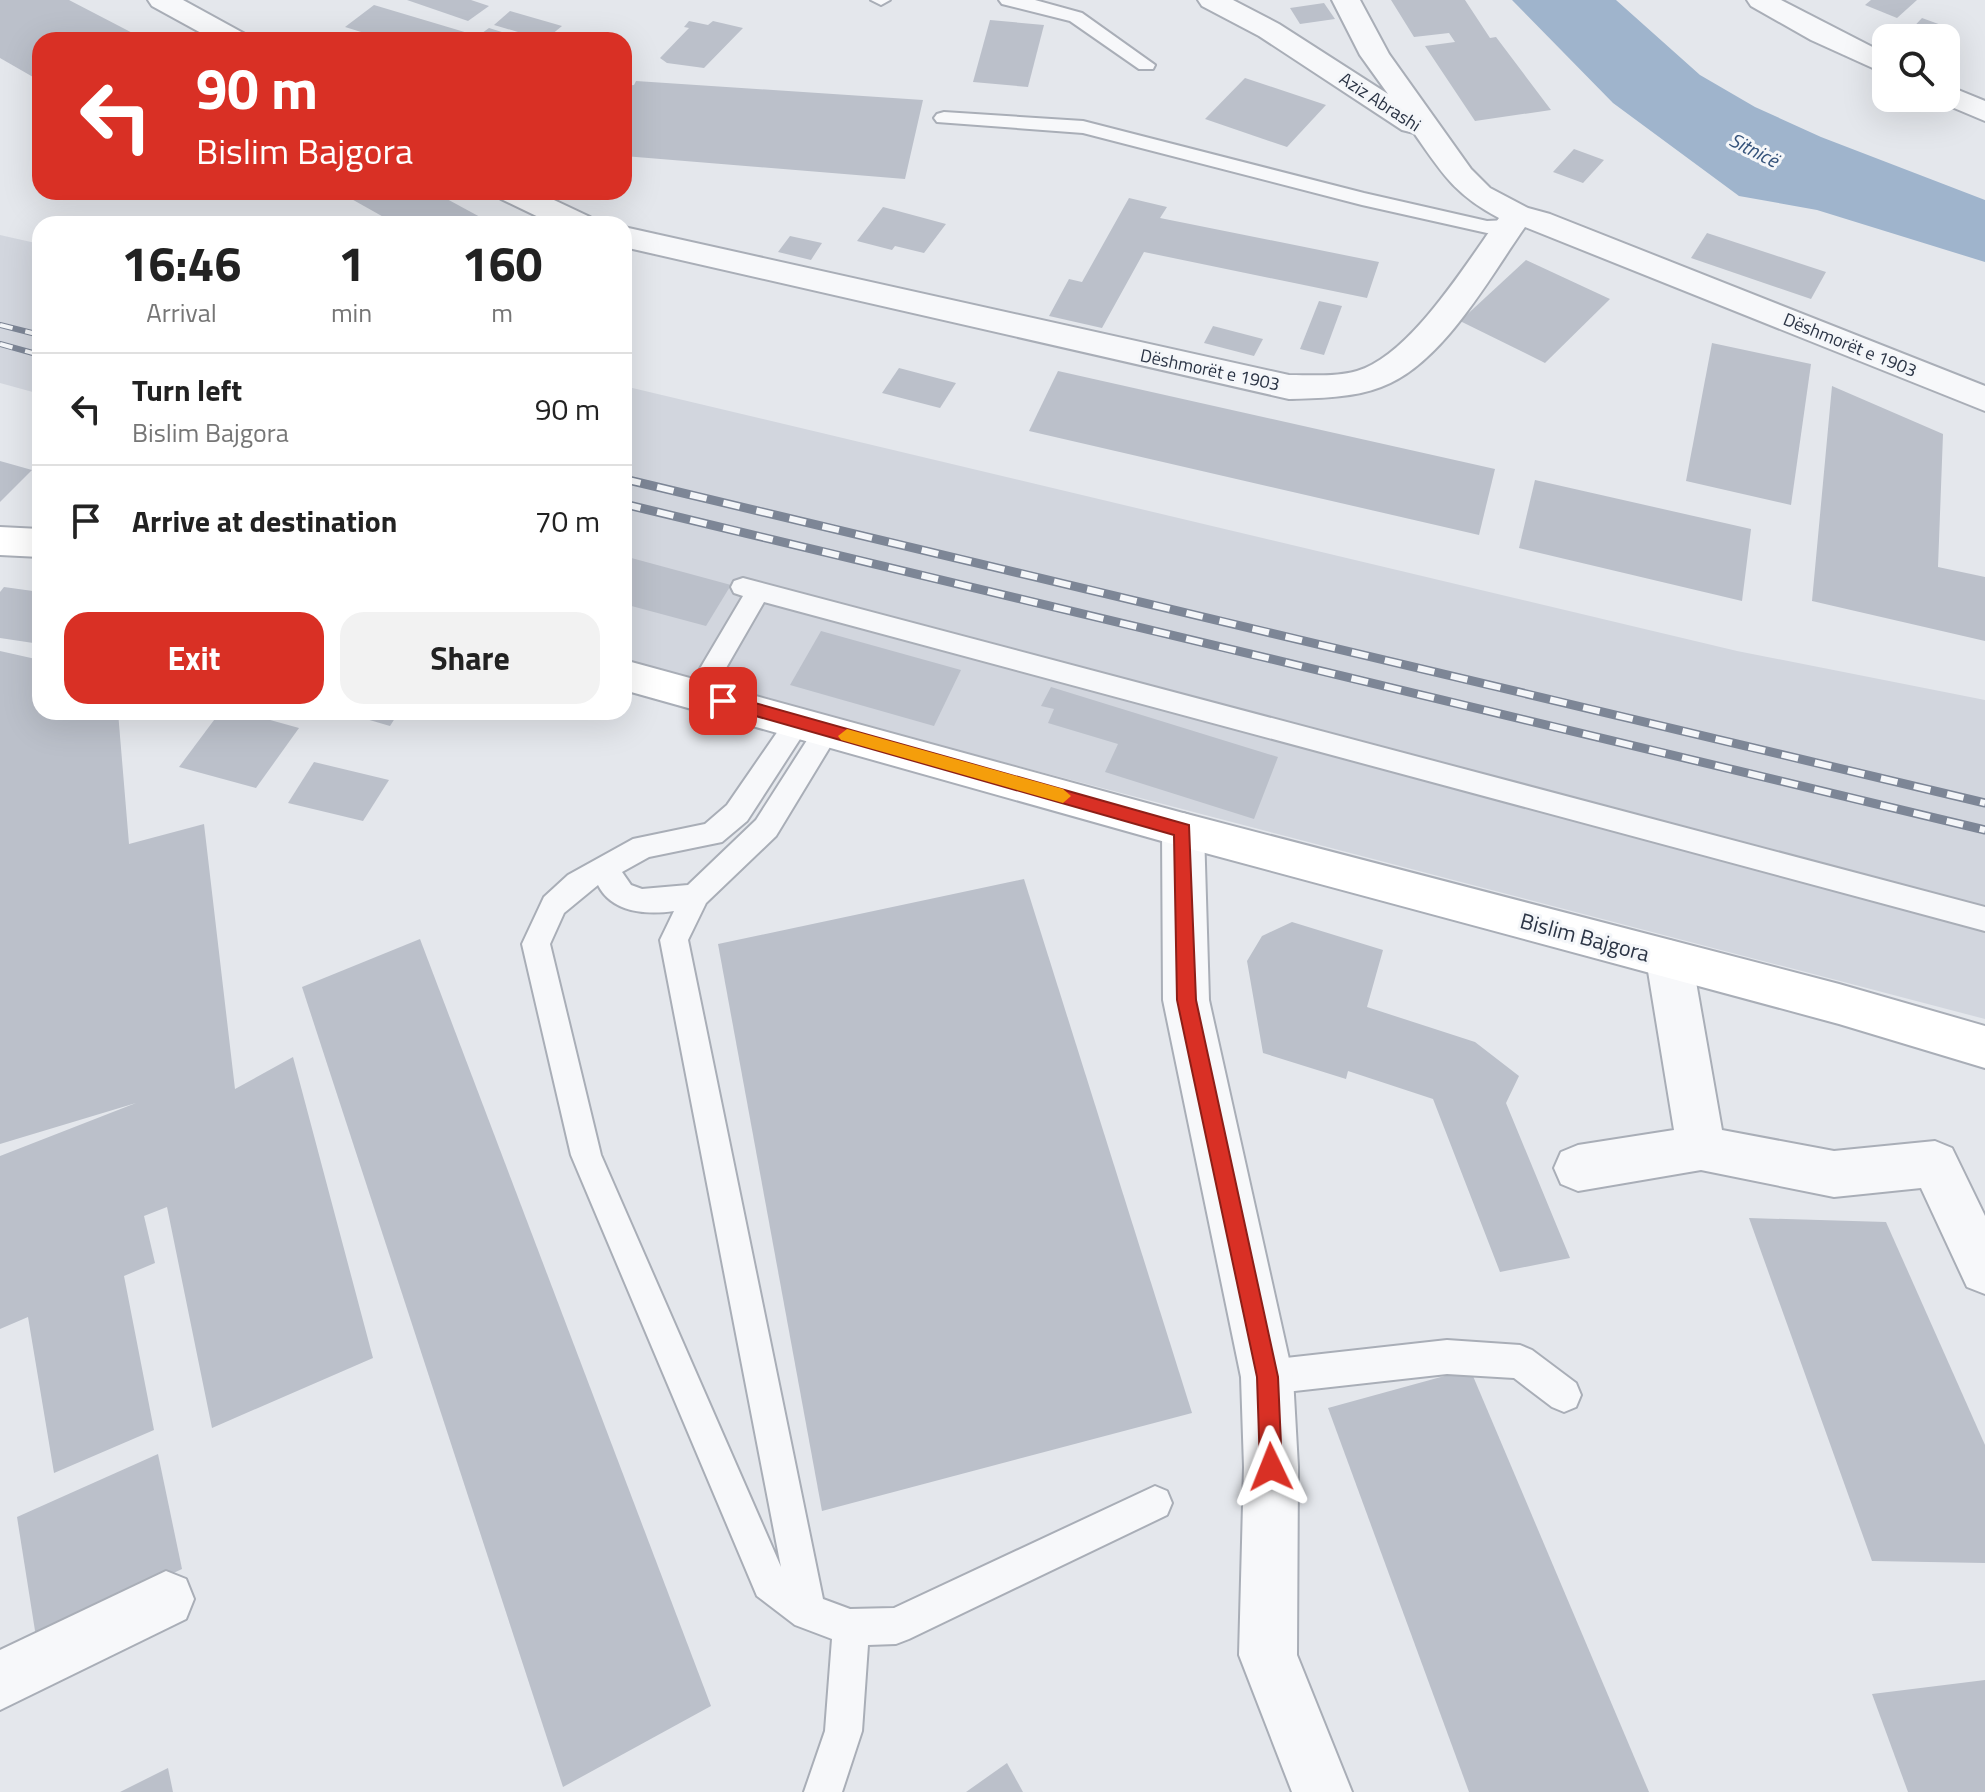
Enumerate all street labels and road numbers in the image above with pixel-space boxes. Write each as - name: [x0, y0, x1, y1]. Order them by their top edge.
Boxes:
- street label: Aziz Abrashi: [1334, 65, 1426, 138]
- street label: Dëshmorët e 1903: [1779, 305, 1921, 384]
- street label: Dëshmorët e 1903: [1138, 342, 1282, 397]
- street label: Bislim Bajgora: [1517, 903, 1653, 971]

